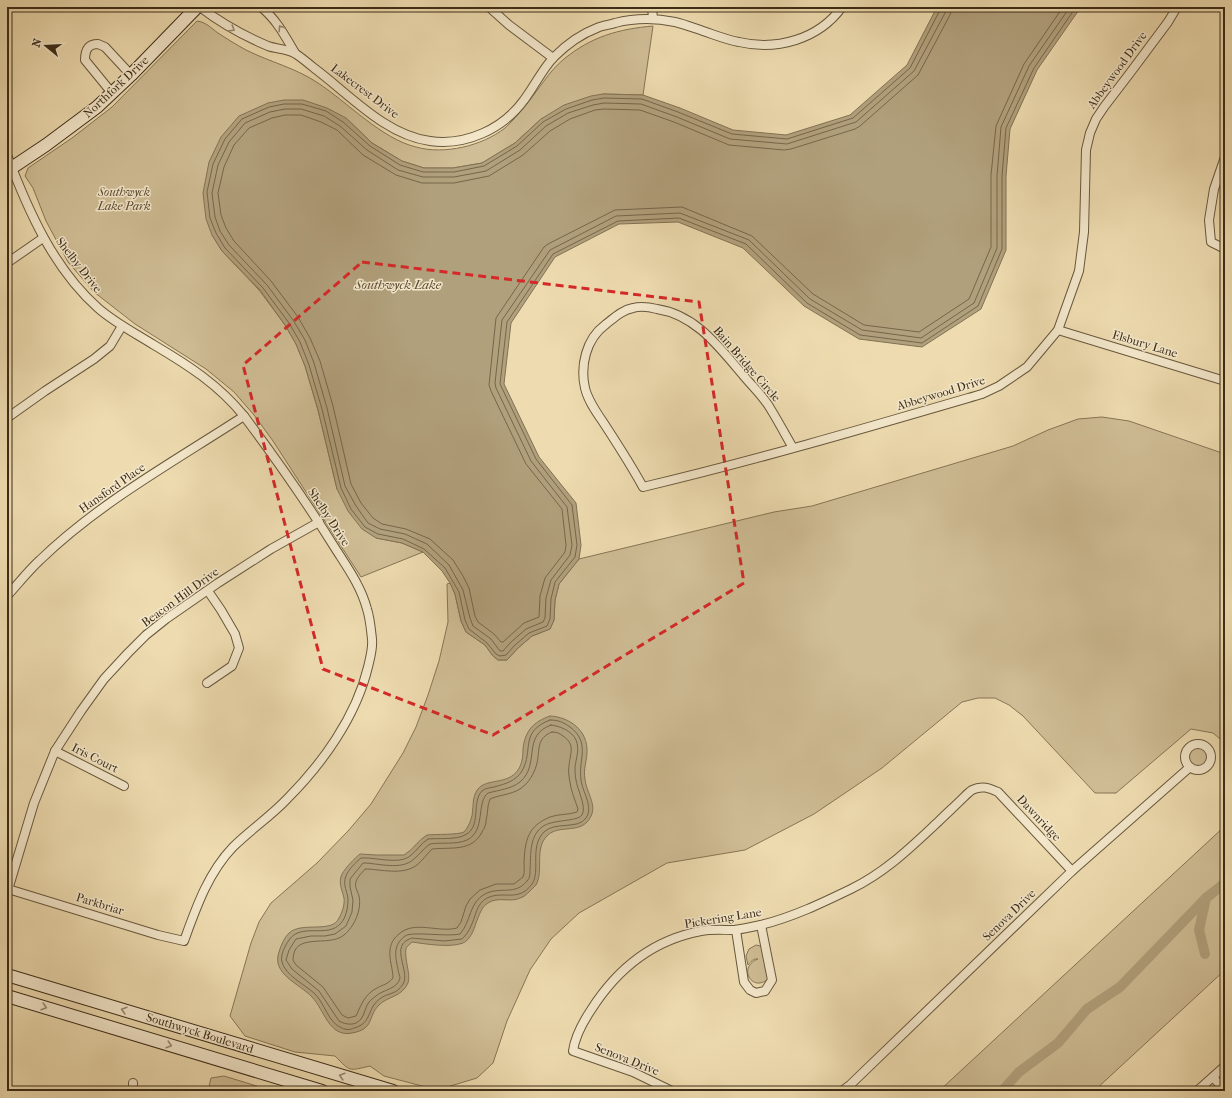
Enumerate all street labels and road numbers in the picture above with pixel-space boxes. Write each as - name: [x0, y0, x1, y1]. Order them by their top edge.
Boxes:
- street label: Abbeywood Drive: [1084, 29, 1150, 112]
- street label: Northfork Drive: [81, 53, 151, 121]
- street label: Lakecrest Drive: [328, 61, 402, 121]
- street label: Shelby Drive: [53, 235, 105, 295]
- street label: Bain Bridge Circle: [710, 323, 784, 405]
- street label: Elsbury Lane: [1111, 327, 1180, 361]
- street label: Abbeywood Drive: [894, 373, 987, 413]
- street label: Hansford Place: [76, 460, 148, 516]
- street label: Shelby Drive: [305, 485, 353, 549]
- street label: Beacon Hill Drive: [139, 564, 221, 630]
- street label: Iris Court: [69, 740, 121, 776]
- street label: Dawnridge: [1014, 792, 1064, 844]
- street label: Senova Drive: [980, 886, 1038, 944]
- street label: Parkbriar: [74, 890, 126, 918]
- street label: Pickering Lane: [683, 905, 763, 931]
- street label: Southwyck Boulevard: [145, 1010, 256, 1056]
- street label: Senova Drive: [593, 1040, 661, 1078]

